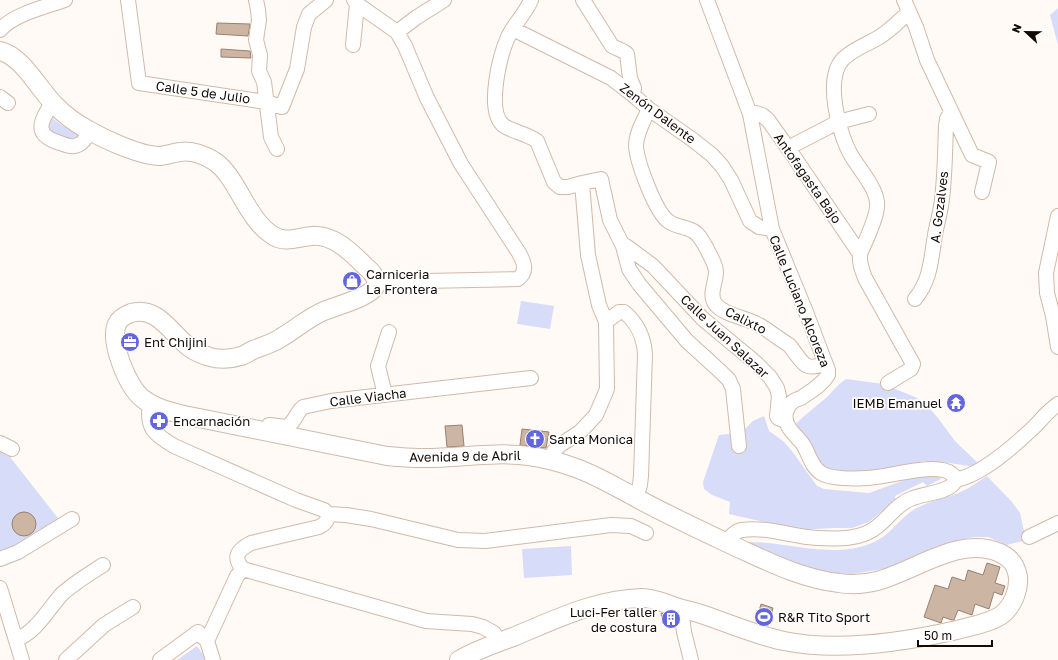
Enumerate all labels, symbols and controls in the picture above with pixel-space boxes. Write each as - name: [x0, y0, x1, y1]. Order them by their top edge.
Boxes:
- north arrow: [1006, 12, 1046, 52]
- text: N: [1009, 22, 1024, 34]
- street label: Calle 5 de Julio: [155, 77, 251, 107]
- street label: Zenón Dalente: [617, 79, 699, 147]
- street label: Antofagasta Bajo: [771, 130, 845, 226]
- street label: A. Gozalves: [927, 170, 951, 244]
- street label: Calle Luciano Alcoreza: [766, 233, 834, 369]
- place label: Carniceria La Frontera: [366, 266, 438, 297]
- shop icon: Carniceria La Frontera: [341, 270, 363, 292]
- street label: Calle Juan Salazar: [677, 291, 773, 381]
- street label: Calixto: [723, 303, 770, 337]
- office icon: Ent Chijini: [119, 331, 141, 353]
- place label: Ent Chijini: [144, 334, 207, 350]
- street label: Calle Viacha: [329, 384, 407, 410]
- temple icon: IEMB Emanuel: [945, 392, 967, 414]
- place label: IEMB Emanuel: [853, 395, 942, 411]
- pharmacy icon: Encarnación: [148, 410, 170, 432]
- place label: Encarnación: [173, 413, 250, 429]
- church icon: Santa Monica: [524, 428, 546, 450]
- place label: Santa Monica: [549, 431, 633, 447]
- street label: Avenida 9 de Abril: [409, 447, 521, 465]
- place label: Luci-Fer taller de costura: [570, 604, 657, 635]
- sports icon: R&R Tito Sport: [753, 606, 775, 628]
- building icon: Luci-Fer taller de costura: [660, 608, 682, 630]
- place label: R&R Tito Sport: [778, 609, 870, 625]
- scale bar: [918, 622, 992, 648]
- text: 50 m: [924, 628, 952, 643]

